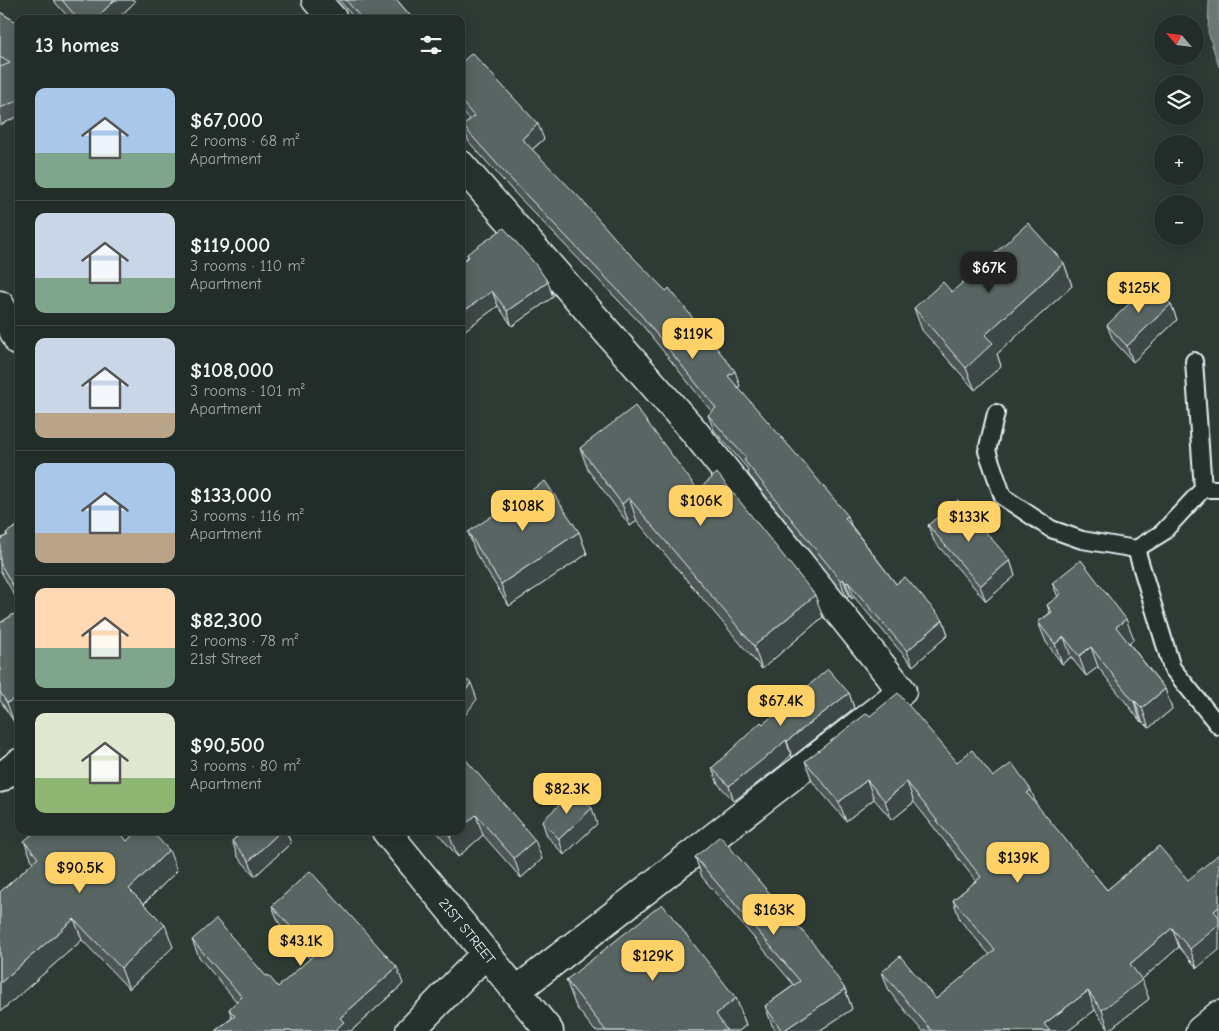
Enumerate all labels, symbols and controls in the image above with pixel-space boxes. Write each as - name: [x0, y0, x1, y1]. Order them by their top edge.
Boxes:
- north arrow: [1154, 15, 1204, 65]
- map controls: [1154, 15, 1204, 245]
- icon: filters: [417, 31, 445, 59]
- text: 13 homes: [35, 33, 119, 57]
- button: layers: [1154, 75, 1204, 125]
- icon: home: [75, 108, 135, 168]
- text: $67,000: [190, 108, 263, 132]
- text: 2 rooms · 68 m²: [190, 132, 300, 150]
- button: +: [1154, 135, 1204, 185]
- text: Apartment: [190, 150, 262, 168]
- button: −: [1154, 195, 1204, 245]
- icon: home: [75, 233, 135, 293]
- text: $119,000: [190, 233, 270, 257]
- pin: $67K: [959, 252, 1019, 294]
- text: 3 rooms · 110 m²: [190, 257, 305, 275]
- text: $67K: [972, 259, 1006, 277]
- pin: $125K: [1104, 272, 1174, 314]
- text: Apartment: [190, 275, 262, 293]
- text: $125K: [1118, 279, 1160, 297]
- pin: $119K: [658, 318, 728, 360]
- text: $119K: [673, 325, 713, 343]
- icon: home: [75, 358, 135, 418]
- text: $108,000: [190, 358, 274, 382]
- text: 3 rooms · 101 m²: [190, 382, 305, 400]
- text: Apartment: [190, 400, 262, 418]
- icon: home: [75, 483, 135, 543]
- text: $133,000: [190, 483, 272, 507]
- pin: $106K: [666, 484, 736, 527]
- pin: $108K: [488, 490, 558, 532]
- text: $106K: [680, 492, 722, 510]
- text: $108K: [502, 497, 544, 515]
- pin: $133K: [934, 500, 1004, 543]
- text: 3 rooms · 116 m²: [190, 507, 304, 525]
- text: $133K: [949, 508, 989, 526]
- text: Apartment: [190, 525, 262, 543]
- icon: home: [75, 608, 135, 668]
- text: $82,300: [190, 608, 262, 632]
- text: 2 rooms · 78 m²: [190, 632, 298, 650]
- text: 21st Street: [190, 650, 261, 668]
- pin: $67.4K: [740, 684, 822, 727]
- text: $67.4K: [759, 692, 803, 710]
- icon: home: [75, 733, 135, 793]
- text: $90,500: [190, 733, 265, 757]
- text: 3 rooms · 80 m²: [190, 757, 300, 775]
- pin: $82.3K: [526, 772, 608, 815]
- text: Apartment: [190, 775, 262, 793]
- text: $82.3K: [544, 780, 590, 798]
- pin: $139K: [983, 842, 1053, 884]
- text: $139K: [997, 849, 1039, 867]
- pin: $90.5K: [39, 852, 121, 894]
- text: $90.5K: [56, 859, 104, 877]
- pin: $163K: [739, 894, 809, 936]
- street label: 21ST STREET: [435, 895, 499, 968]
- text: $163K: [753, 901, 795, 919]
- pin: $43.1K: [260, 924, 342, 967]
- text: $43.1K: [279, 932, 323, 950]
- pin: $129K: [618, 940, 688, 982]
- text: $129K: [632, 947, 674, 965]

